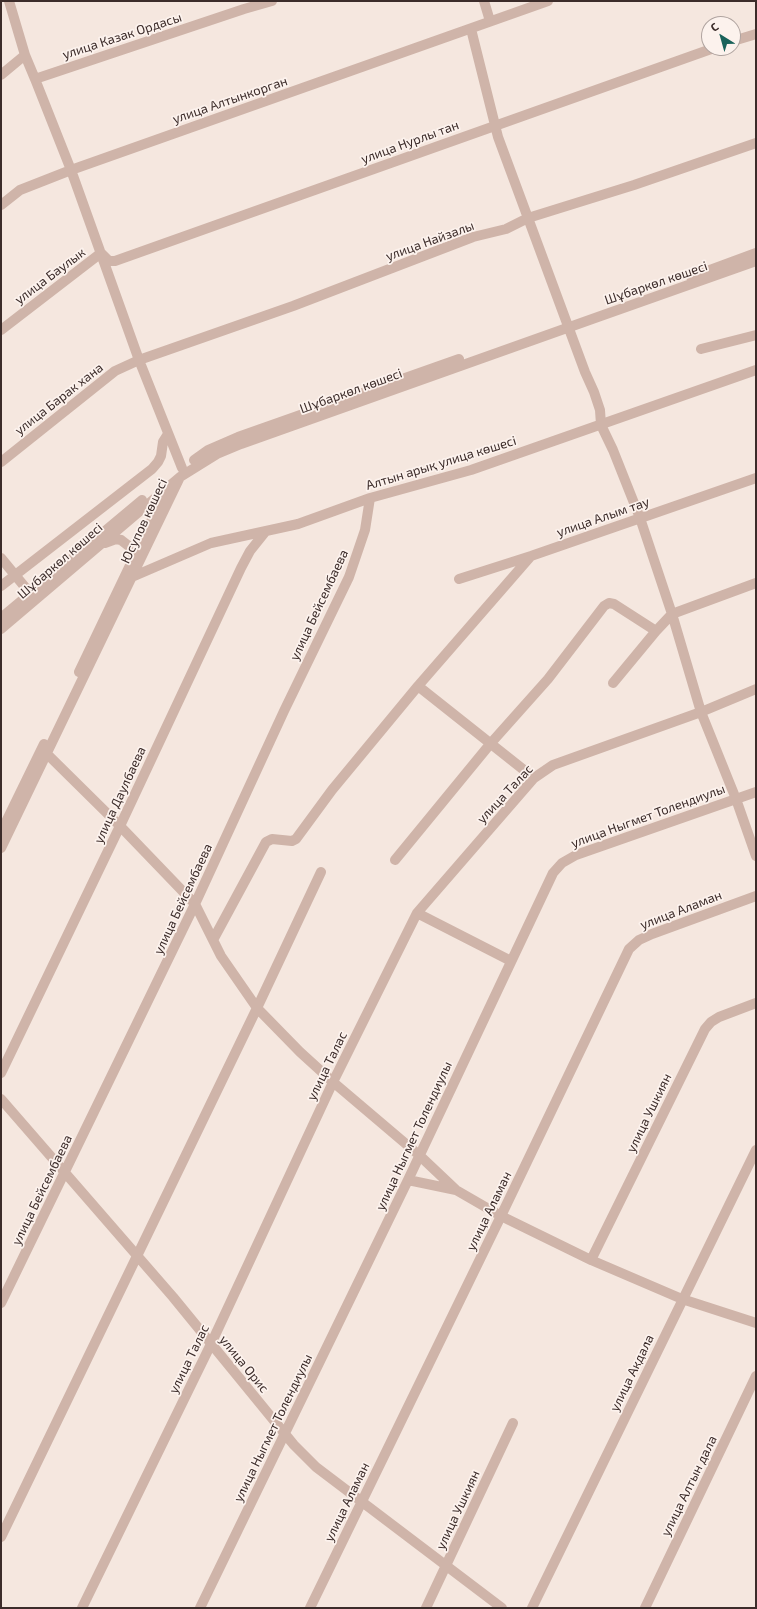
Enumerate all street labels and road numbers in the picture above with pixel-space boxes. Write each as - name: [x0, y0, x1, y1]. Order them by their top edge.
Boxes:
- street label: улица Казак Ордасы: [60, 9, 184, 63]
- street label: улица Алтынкорган: [170, 73, 290, 127]
- street label: улица Нурлы тан: [359, 117, 461, 167]
- street label: улица Найзалы: [384, 218, 476, 264]
- street label: улица Баулык: [12, 244, 88, 308]
- street label: Шұбаркөл көшесі: [603, 258, 709, 308]
- street label: улица Барак хана: [12, 360, 106, 438]
- street label: Шұбаркөл көшесі: [298, 365, 404, 417]
- street label: Алтын арық улица көшесі: [364, 433, 518, 493]
- street label: Юсупов көшесі: [118, 476, 170, 566]
- street label: улица Алым тау: [555, 494, 651, 540]
- street label: Шұбаркөл көшесі: [14, 520, 106, 602]
- street label: улица Бейсембаева: [286, 547, 352, 663]
- street label: улица Даулбаева: [91, 744, 149, 846]
- street label: улица Талас: [474, 761, 536, 827]
- street label: улица Ныгмет Толендиулы: [569, 781, 727, 851]
- street label: улица Бейсембаева: [150, 841, 216, 957]
- street label: улица Аламан: [638, 887, 724, 933]
- street label: улица Талас: [304, 1029, 350, 1103]
- street label: улица Ныгмет Толендиулы: [373, 1059, 455, 1213]
- street label: улица Ушкиян: [623, 1071, 675, 1155]
- street label: улица Бейсембаева: [9, 1132, 75, 1248]
- street label: улица Аламан: [463, 1169, 515, 1253]
- street label: улица Талас: [166, 1322, 212, 1396]
- street label: улица Орис: [216, 1332, 272, 1396]
- street label: улица Акдала: [607, 1332, 657, 1414]
- street label: улица Ныгмет Толендиулы: [230, 1351, 316, 1505]
- street label: улица Алтын дала: [658, 1433, 720, 1539]
- street label: улица Аламан: [321, 1460, 373, 1544]
- street label: улица Ушкиян: [433, 1468, 483, 1552]

